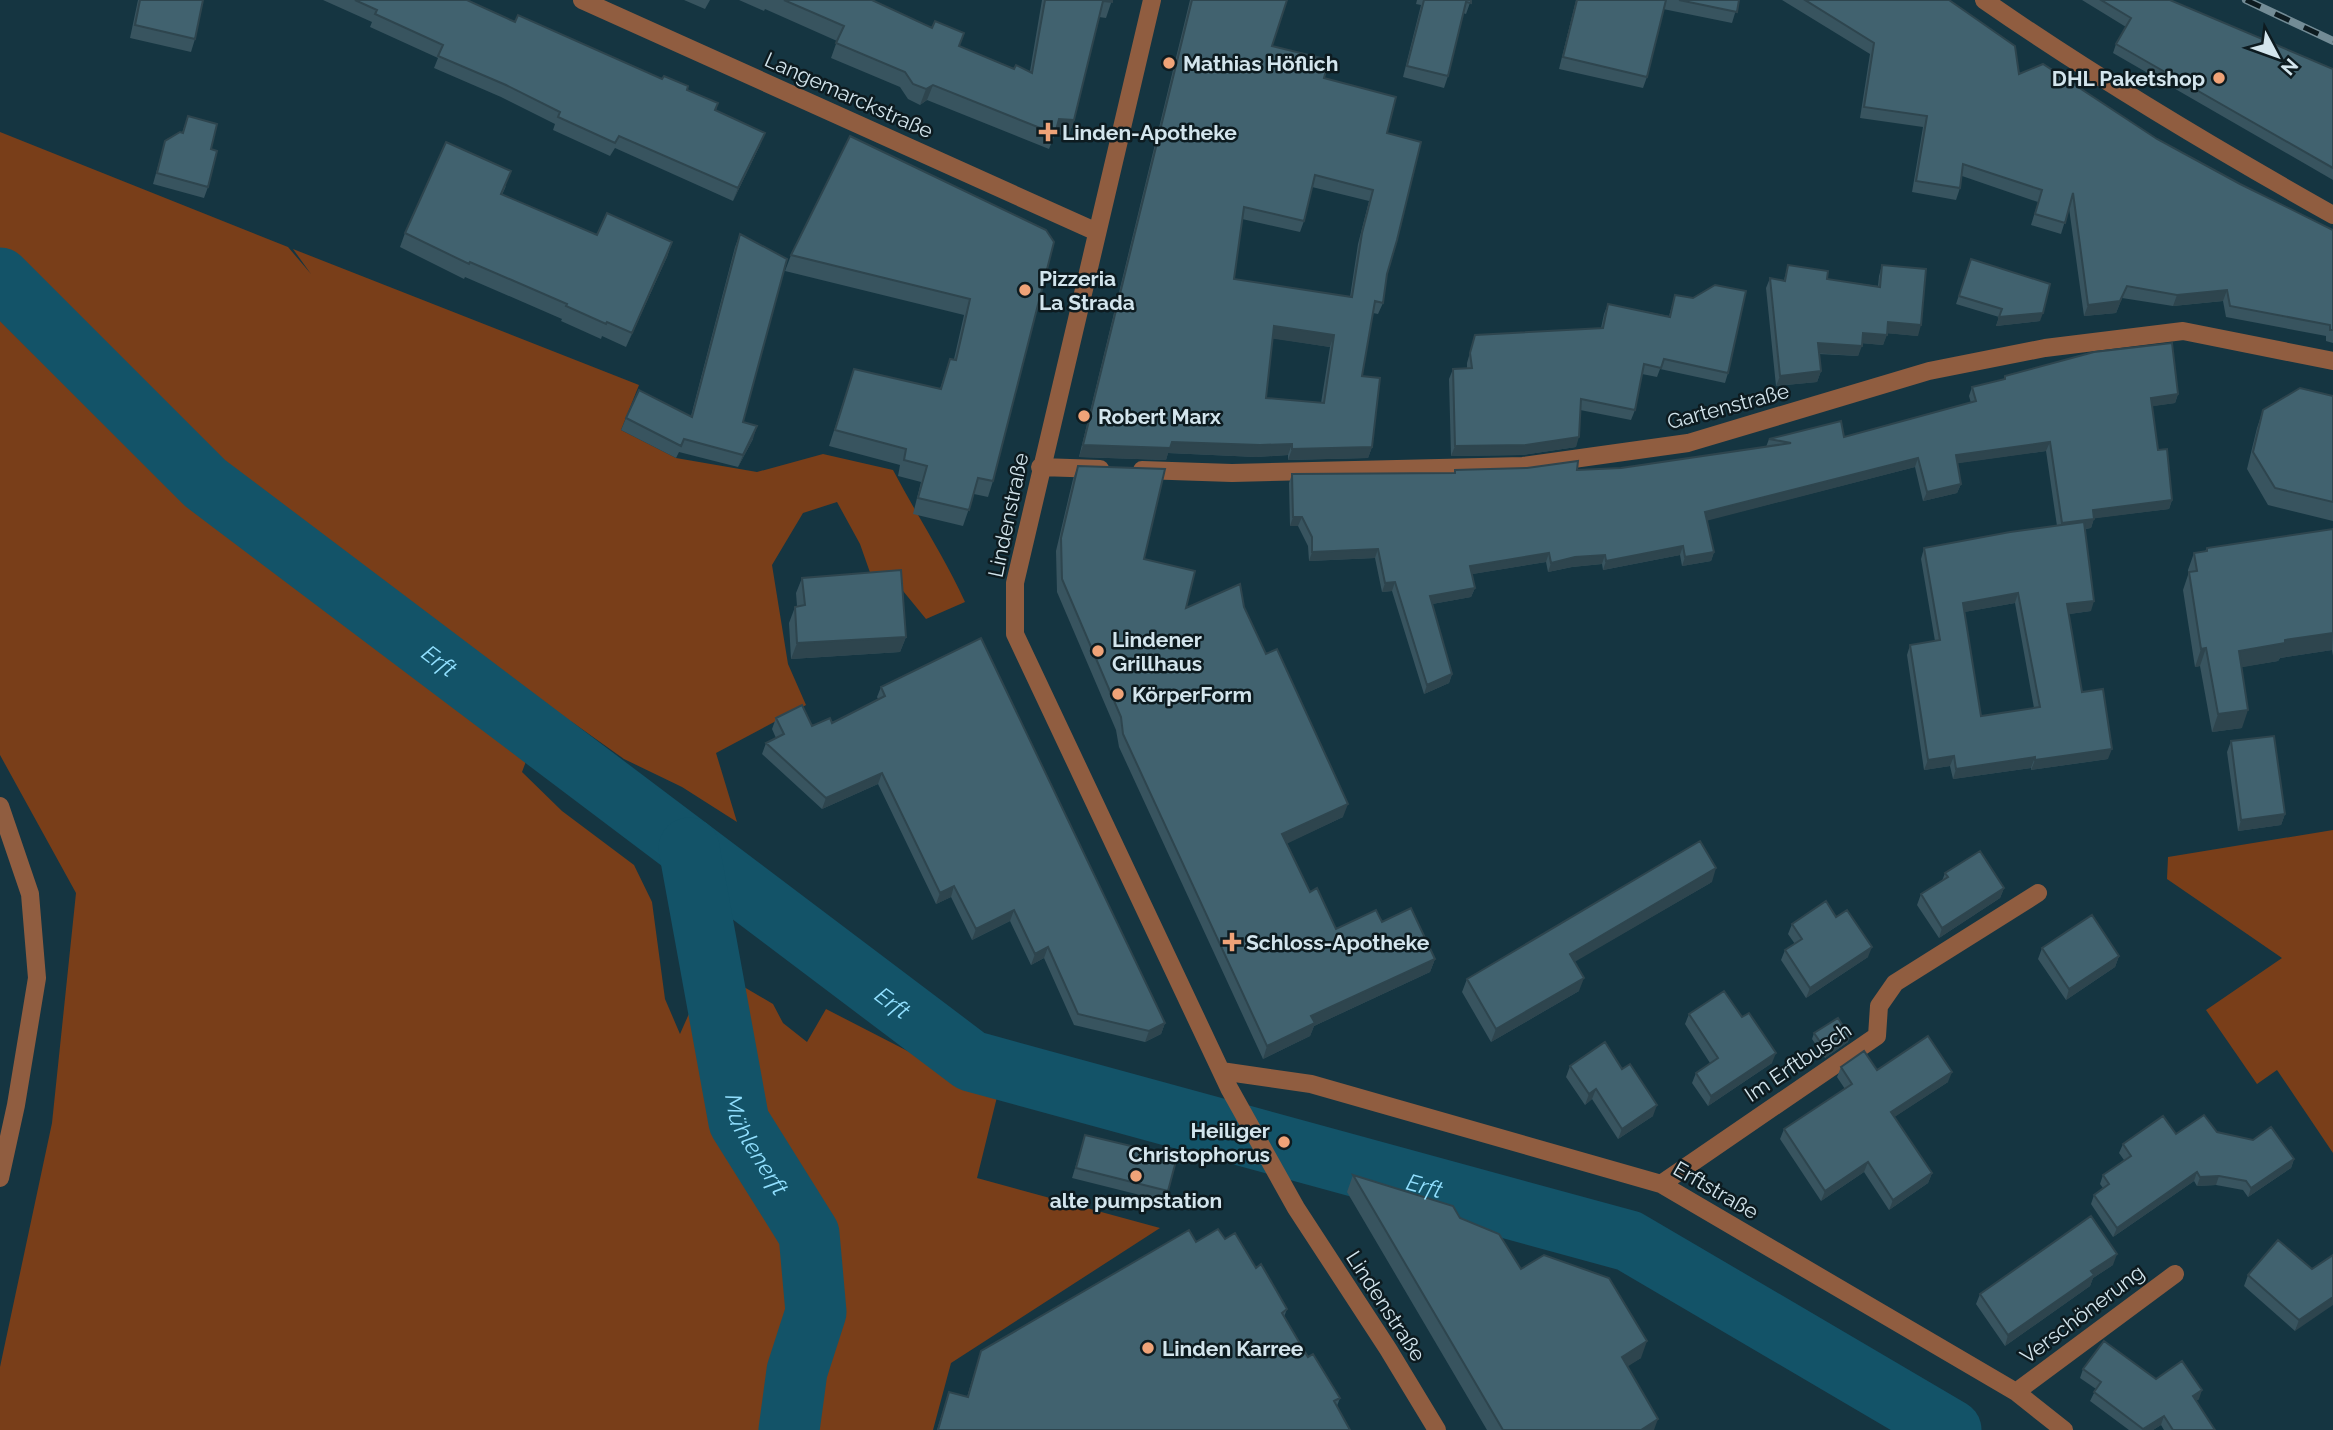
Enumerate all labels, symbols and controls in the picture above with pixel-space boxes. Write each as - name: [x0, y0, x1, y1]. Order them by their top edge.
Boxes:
- north arrow: [2242, 21, 2312, 91]
- street label: Langemarckstraße: [761, 47, 937, 143]
- place label: Mathias Höflich: [1183, 51, 1338, 76]
- text: N: [2277, 54, 2303, 80]
- marker: Mathias Höflich: [1161, 55, 1177, 71]
- place label: DHL Paketshop: [2052, 66, 2205, 91]
- marker: DHL Paketshop: [2211, 70, 2227, 86]
- place label: Linden-Apotheke: [1062, 120, 1237, 145]
- marker: Linden-Apotheke: [1040, 124, 1056, 140]
- place label: Pizzeria La Strada: [1039, 266, 1135, 315]
- marker: Pizzeria La Strada: [1017, 282, 1033, 298]
- street label: Gartenstraße: [1664, 378, 1792, 434]
- place label: Robert Marx: [1098, 404, 1222, 429]
- marker: Robert Marx: [1076, 408, 1092, 424]
- street label: Lindenstraße: [983, 451, 1033, 579]
- place label: Lindener Grillhaus: [1112, 627, 1202, 676]
- water label: Erft: [417, 639, 463, 682]
- marker: Lindener Grillhaus: [1090, 643, 1106, 659]
- place label: KörperForm: [1132, 682, 1252, 707]
- marker: KörperForm: [1110, 686, 1126, 702]
- place label: Schloss-Apotheke: [1246, 930, 1430, 955]
- marker: Schloss-Apotheke: [1224, 934, 1240, 950]
- water label: Erft: [871, 981, 916, 1024]
- street label: Im Erftbusch: [1740, 1017, 1856, 1107]
- water label: Mühlenerft: [721, 1092, 795, 1200]
- place label: Heiliger Christophorus: [1128, 1118, 1270, 1167]
- marker: Heiliger Christophorus: [1276, 1134, 1292, 1150]
- street label: Erftstraße: [1669, 1156, 1763, 1224]
- water label: Erft: [1404, 1167, 1446, 1203]
- marker: alte pumpstation: [1128, 1168, 1144, 1184]
- place label: alte pumpstation: [1050, 1188, 1222, 1213]
- street label: Lindenstraße: [1341, 1246, 1431, 1366]
- street label: Verschönerung: [2015, 1259, 2149, 1369]
- place label: Linden Karree: [1162, 1336, 1304, 1361]
- marker: Linden Karree: [1140, 1340, 1156, 1356]

